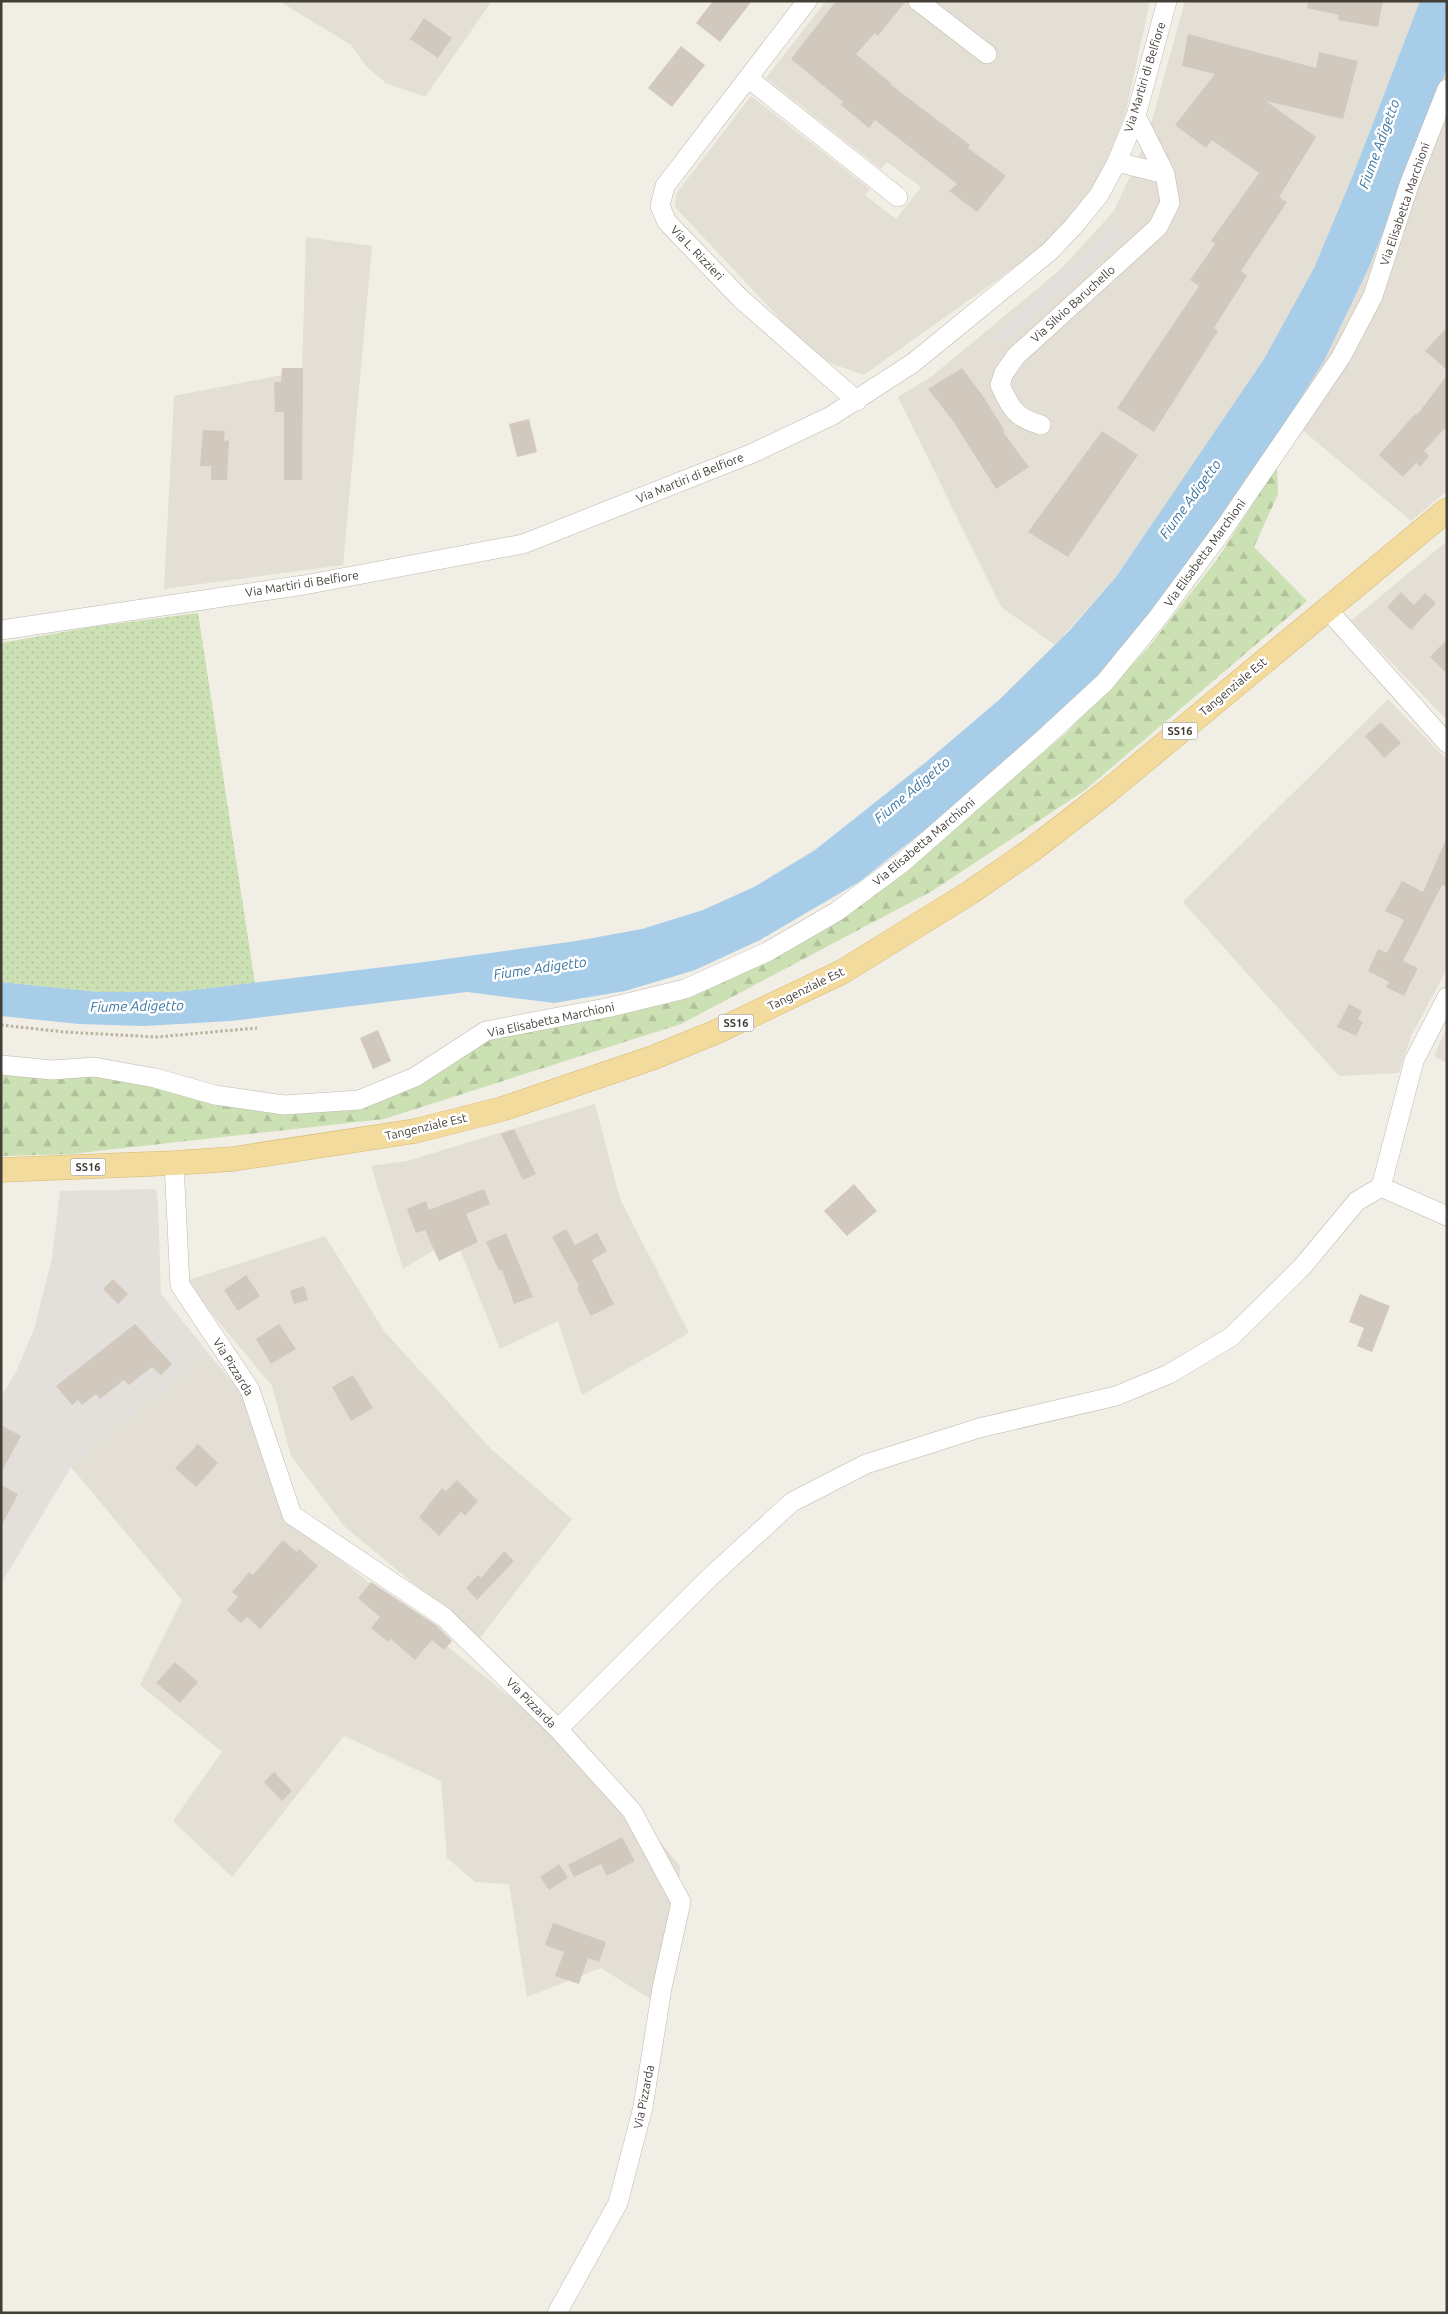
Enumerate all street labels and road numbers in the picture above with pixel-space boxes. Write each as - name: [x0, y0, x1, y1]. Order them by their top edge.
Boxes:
- street label: Via Martiri di Belfiore: [1122, 20, 1167, 134]
- street label: Via Elisabetta Marchioni: [1377, 141, 1432, 267]
- street label: Via L. Rizzieri: [668, 223, 727, 283]
- street label: Via Silvio Baruchello: [1028, 263, 1117, 345]
- street label: Via Martiri di Belfiore: [634, 450, 745, 505]
- street label: Via Elisabetta Marchioni: [1161, 497, 1248, 609]
- street label: Via Martiri di Belfiore: [244, 568, 360, 599]
- street label: Tangenziale Est: [1197, 655, 1269, 718]
- road number: SS16: [1162, 722, 1198, 739]
- street label: Via Elisabetta Marchioni: [870, 795, 977, 888]
- street label: Tangenziale Est: [765, 964, 846, 1013]
- street label: Via Elisabetta Marchioni: [486, 1000, 616, 1039]
- road number: SS16: [718, 1014, 754, 1032]
- street label: Tangenziale Est: [384, 1111, 468, 1142]
- road number: SS16: [70, 1158, 106, 1176]
- street label: Via Pizzarda: [211, 1336, 256, 1398]
- street label: Via Pizzarda: [504, 1675, 559, 1730]
- street label: Via Pizzarda: [631, 2064, 656, 2130]

